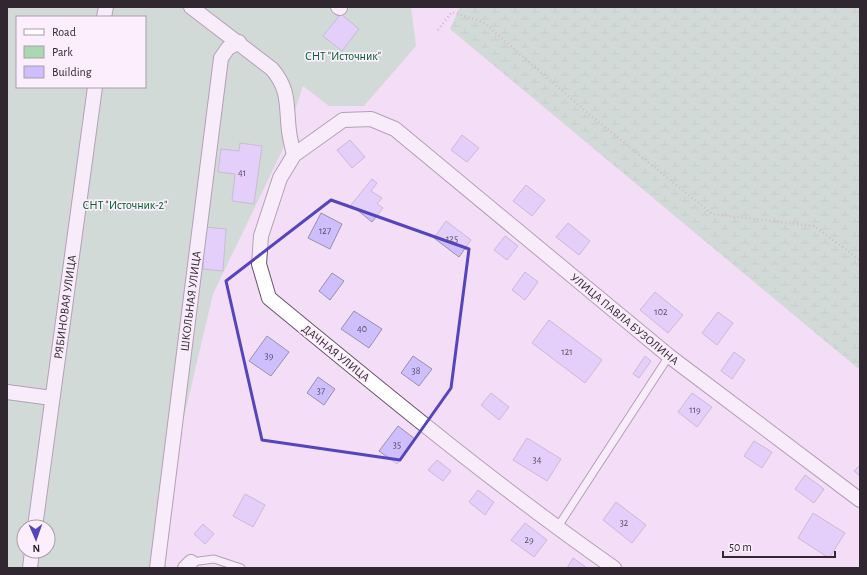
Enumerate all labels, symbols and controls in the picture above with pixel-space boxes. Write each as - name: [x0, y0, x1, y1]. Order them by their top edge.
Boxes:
- legend: [16, 16, 146, 88]
- text: Road: [52, 26, 76, 38]
- text: Park: [52, 46, 73, 58]
- park label: СНТ "Источник": [305, 50, 381, 62]
- text: Building: [52, 66, 92, 78]
- house number: 41: [238, 168, 246, 178]
- park label: СНТ "Источник-2": [83, 199, 167, 211]
- house number: 127: [319, 226, 331, 236]
- house number: 125: [446, 234, 458, 244]
- street label: ШКОЛЬНАЯ УЛИЦА: [178, 250, 203, 352]
- street label: РЯБИНОВАЯ УЛИЦА: [52, 254, 78, 360]
- street label: УЛИЦА ПАВЛА БУЗОЛИНА: [568, 271, 681, 367]
- house number: 102: [654, 307, 668, 317]
- street label: ДАЧНАЯ УЛИЦА: [300, 322, 372, 384]
- house number: 40: [357, 324, 367, 334]
- house number: 121: [561, 347, 573, 357]
- house number: 39: [265, 351, 274, 361]
- house number: 38: [412, 366, 421, 376]
- house number: 37: [317, 386, 325, 396]
- house number: 119: [689, 405, 701, 415]
- house number: 35: [393, 440, 401, 450]
- house number: 34: [533, 455, 542, 465]
- house number: 32: [620, 518, 629, 528]
- north arrow: [16, 519, 56, 559]
- scale bar: [723, 533, 835, 559]
- house number: 29: [524, 535, 534, 545]
- text: 50 m: [729, 541, 752, 553]
- text: N: [32, 543, 40, 554]

